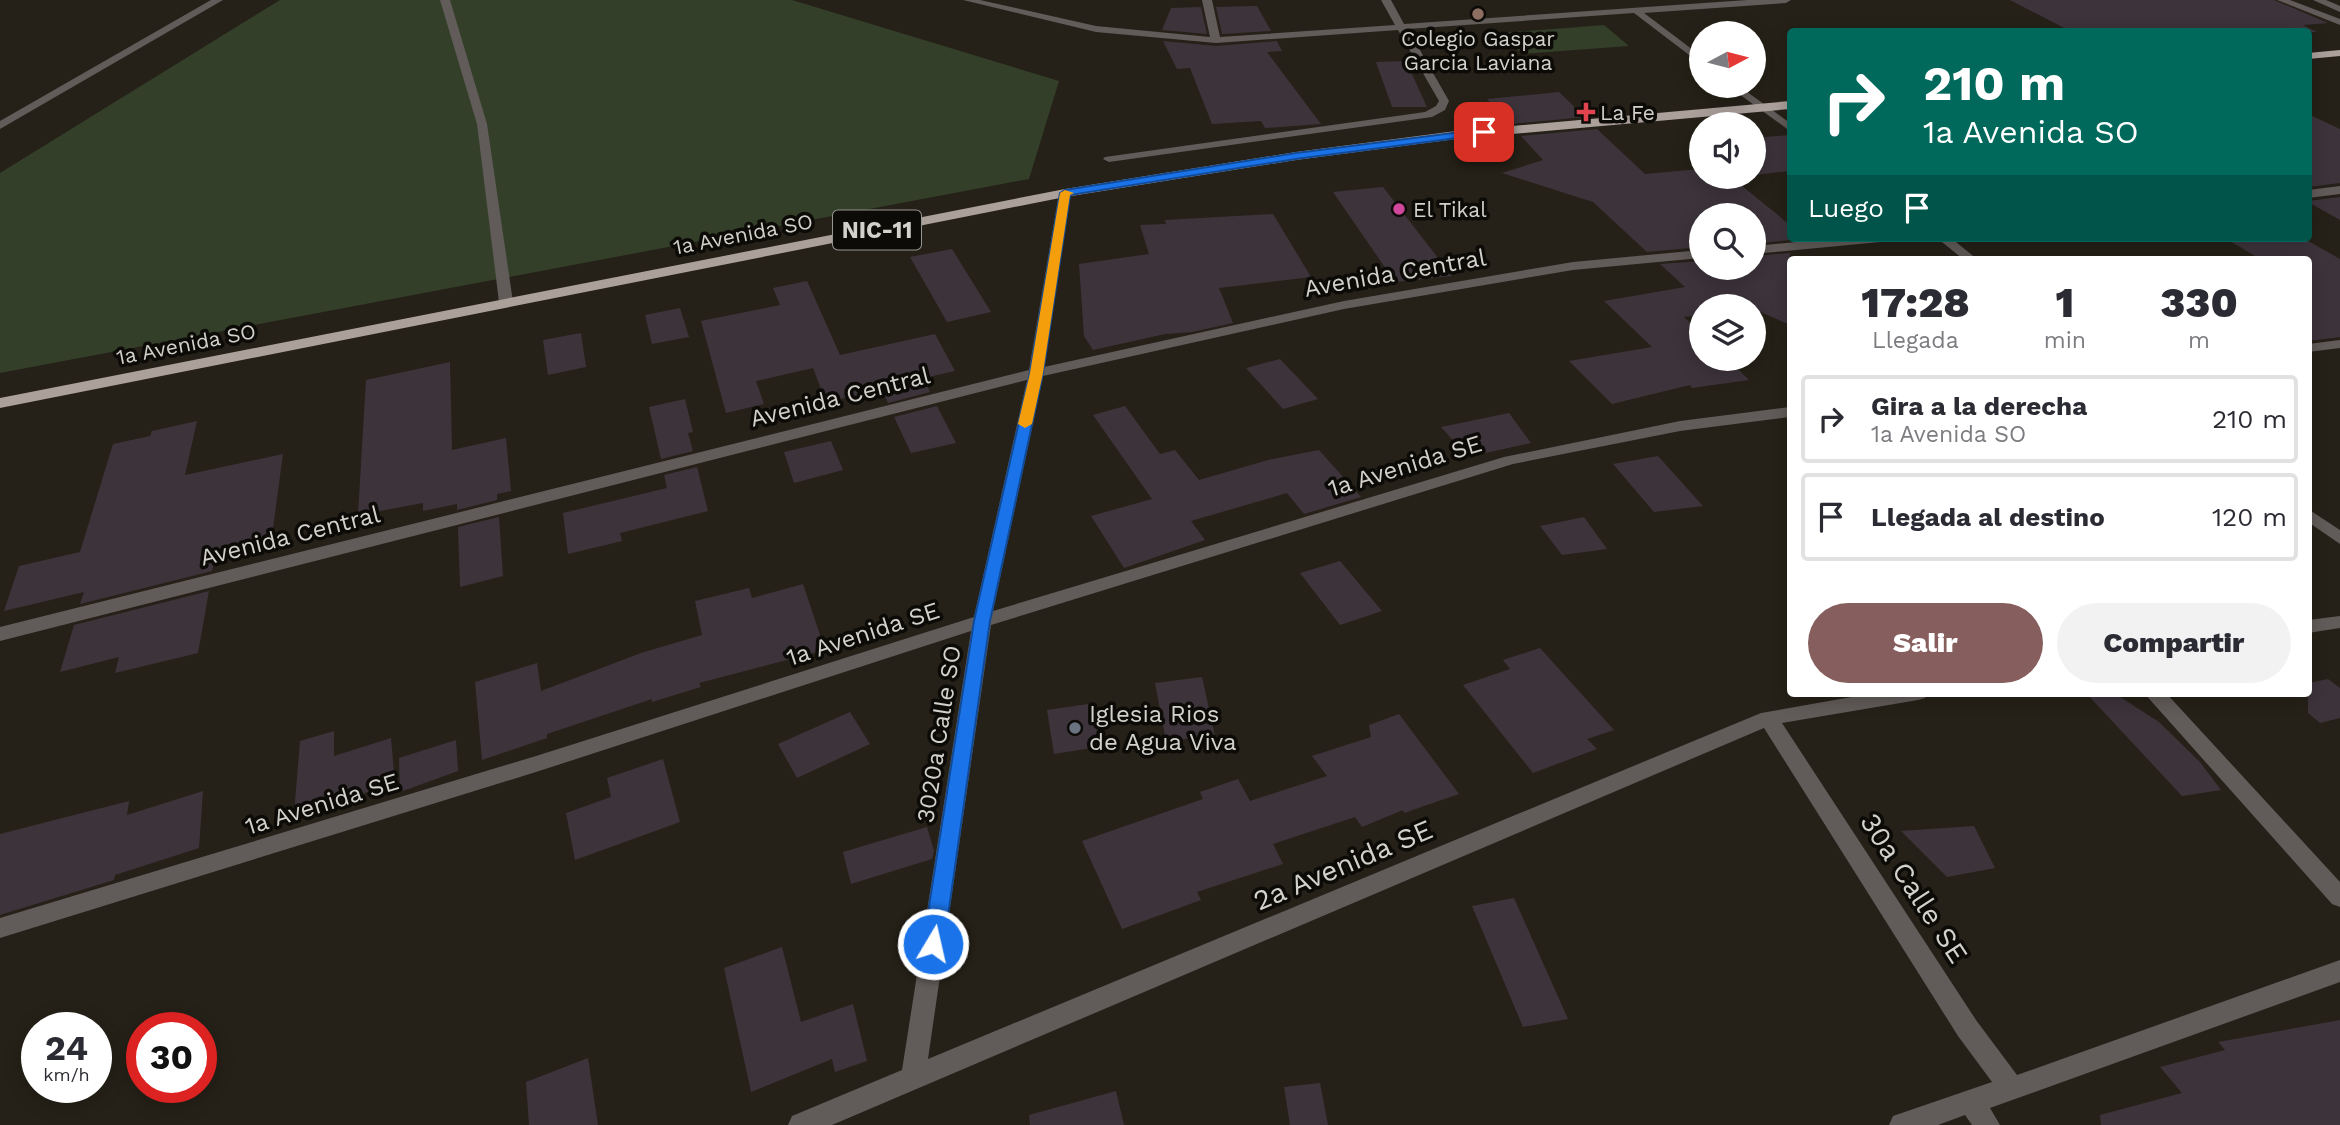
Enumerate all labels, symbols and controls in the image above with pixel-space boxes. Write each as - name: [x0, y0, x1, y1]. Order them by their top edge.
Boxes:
- marker: Colegio Gaspar Garcia Laviana: [1470, 6, 1486, 22]
- north arrow: [1689, 21, 1766, 98]
- map controls: [1689, 21, 1766, 371]
- place label: Colegio Gaspar Garcia Laviana: [1401, 26, 1555, 75]
- text: 210 m: [1923, 54, 2065, 112]
- icon: right: [1808, 56, 1899, 147]
- place label: La Fe: [1600, 100, 1655, 125]
- pin: [1454, 102, 1514, 162]
- marker: La Fe: [1578, 104, 1594, 120]
- button: sound: [1689, 112, 1766, 189]
- icon: arrive: [1465, 113, 1503, 151]
- text: 1a Avenida SO: [1923, 113, 2139, 151]
- icon: arrive: [1898, 189, 1936, 227]
- text: Luego: [1808, 193, 1884, 223]
- place label: El Tikal: [1413, 197, 1487, 222]
- marker: El Tikal: [1391, 201, 1407, 217]
- button: search: [1689, 203, 1766, 280]
- street label: 1a Avenida SO: [671, 208, 815, 260]
- road number: NIC-11: [833, 210, 921, 249]
- street label: Avenida Central: [1302, 243, 1489, 303]
- text: 17:28: [1861, 278, 1970, 327]
- text: 1: [2056, 278, 2074, 327]
- text: 330: [2160, 278, 2238, 327]
- button: layers: [1689, 294, 1766, 371]
- street label: 1a Avenida SO: [114, 318, 258, 370]
- text: Llegada: [1872, 327, 1959, 354]
- text: min: [2044, 327, 2086, 354]
- text: m: [2188, 327, 2210, 354]
- street label: Avenida Central: [747, 361, 933, 433]
- text: Gira a la derecha: [1871, 391, 2087, 421]
- icon: right: [1812, 400, 1850, 438]
- text: 210 m: [2212, 404, 2287, 434]
- text: 1a Avenida SO: [1871, 421, 2026, 448]
- street label: 1a Avenida SE: [1325, 429, 1485, 503]
- icon: arrive: [1812, 498, 1850, 536]
- street label: Avenida Central: [197, 500, 383, 572]
- text: Llegada al destino: [1871, 502, 2105, 532]
- text: 120 m: [2212, 502, 2287, 532]
- street label: 1a Avenida SE: [783, 596, 943, 672]
- button: Salir: [1808, 603, 2043, 683]
- button: Compartir: [2057, 603, 2291, 683]
- street label: 3020a Calle SO: [911, 643, 967, 825]
- place label: Iglesia Rios de Agua Viva: [1089, 700, 1237, 756]
- marker: Iglesia Rios de Agua Viva: [1067, 720, 1083, 736]
- street label: 1a Avenida SE: [242, 767, 402, 841]
- street label: 30a Calle SE: [1853, 807, 1975, 969]
- street label: 2a Avenida SE: [1249, 812, 1437, 918]
- position arrow: [896, 907, 970, 981]
- speed limit sign: 30: [126, 1012, 217, 1103]
- text: 24: [45, 1027, 88, 1069]
- text: km/h: [43, 1064, 90, 1085]

